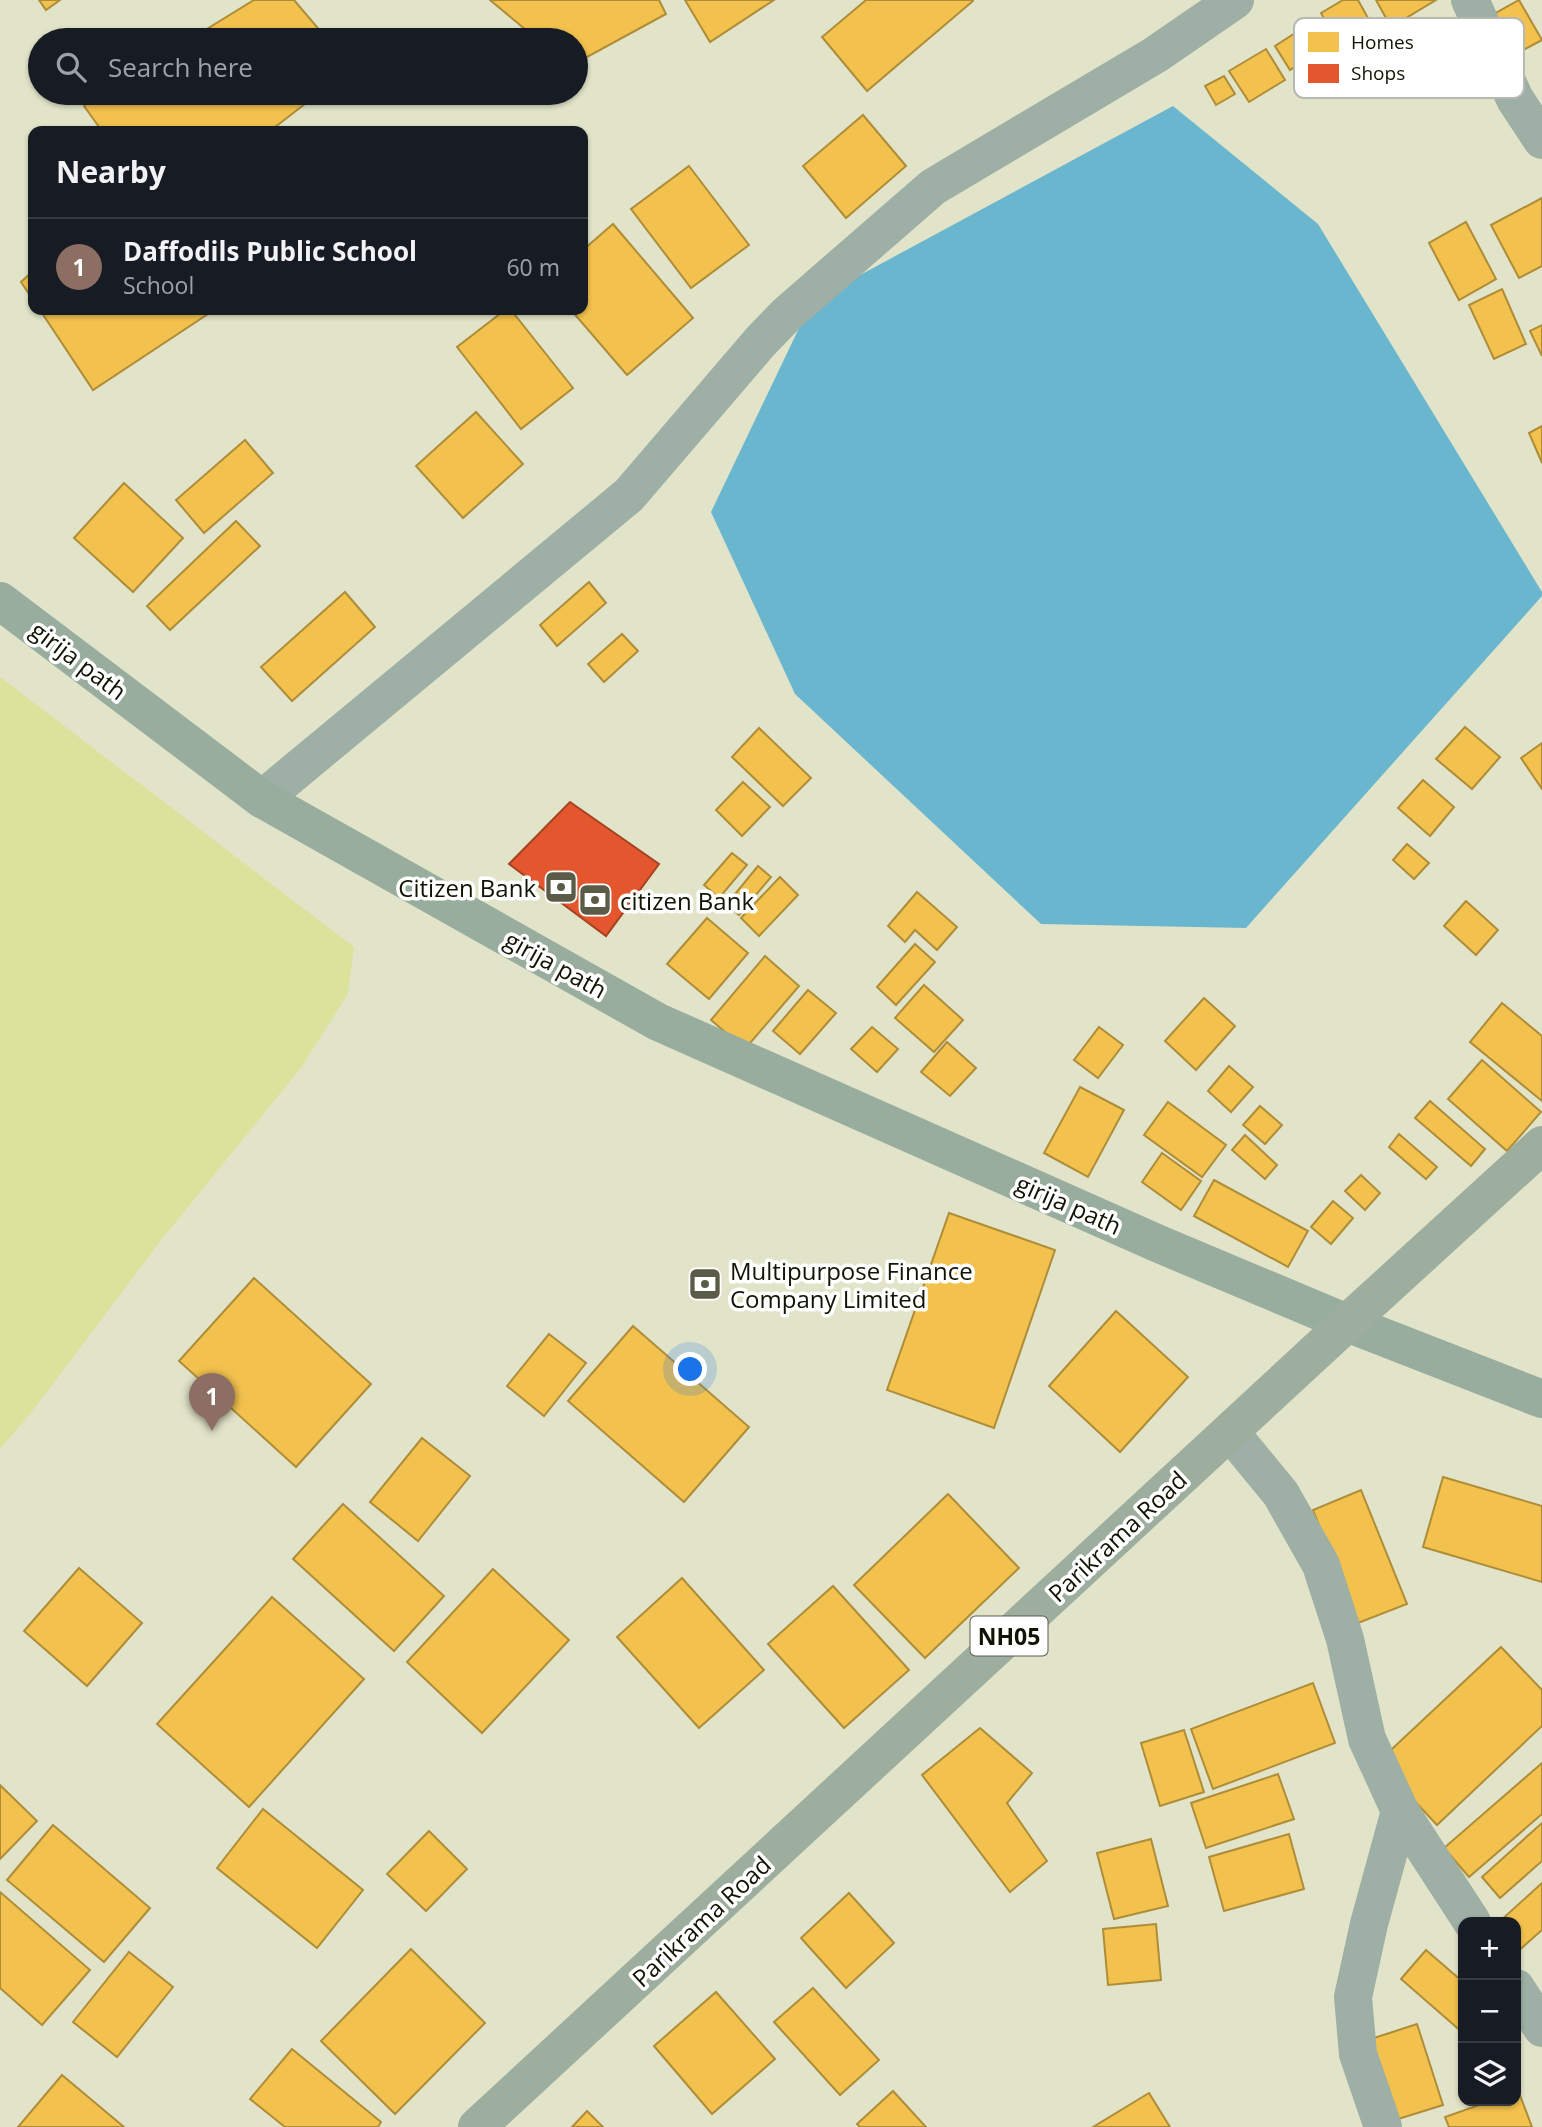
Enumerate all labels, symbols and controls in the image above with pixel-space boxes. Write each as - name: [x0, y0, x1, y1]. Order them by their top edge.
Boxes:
- legend: [1294, 18, 1524, 98]
- search box: [28, 28, 588, 105]
- text: Homes: [1351, 29, 1414, 55]
- icon: search: [52, 48, 90, 86]
- text: Search here: [108, 49, 253, 85]
- text: Shops: [1351, 60, 1405, 86]
- text: Nearby: [56, 151, 166, 192]
- text: Daffodils Public School: [123, 233, 417, 269]
- text: 1: [72, 251, 86, 283]
- text: 60 m: [506, 251, 560, 283]
- text: School: [123, 269, 194, 301]
- street label: girija path: [24, 613, 134, 707]
- bank icon: Citizen Bank: [542, 868, 580, 906]
- place label: Citizen Bank: [398, 871, 536, 904]
- bank icon: citizen Bank: [576, 881, 614, 919]
- place label: citizen Bank: [620, 884, 754, 917]
- street label: girija path: [499, 922, 613, 1006]
- street label: girija path: [1011, 1166, 1127, 1242]
- place label: Multipurpose Finance Company Limited: [730, 1254, 973, 1315]
- bank icon: Multipurpose Finance Company Limited: [686, 1265, 724, 1303]
- your location: [673, 1352, 707, 1386]
- pin: 1: [189, 1373, 235, 1431]
- street label: Parikrama Road: [1040, 1463, 1194, 1609]
- road number: NH05: [970, 1616, 1048, 1656]
- street label: Parikrama Road: [624, 1848, 778, 1994]
- map controls: [1458, 1917, 1521, 2106]
- button: +: [1458, 1917, 1521, 1980]
- button: −: [1458, 1980, 1521, 2043]
- button: layers: [1458, 2043, 1521, 2106]

